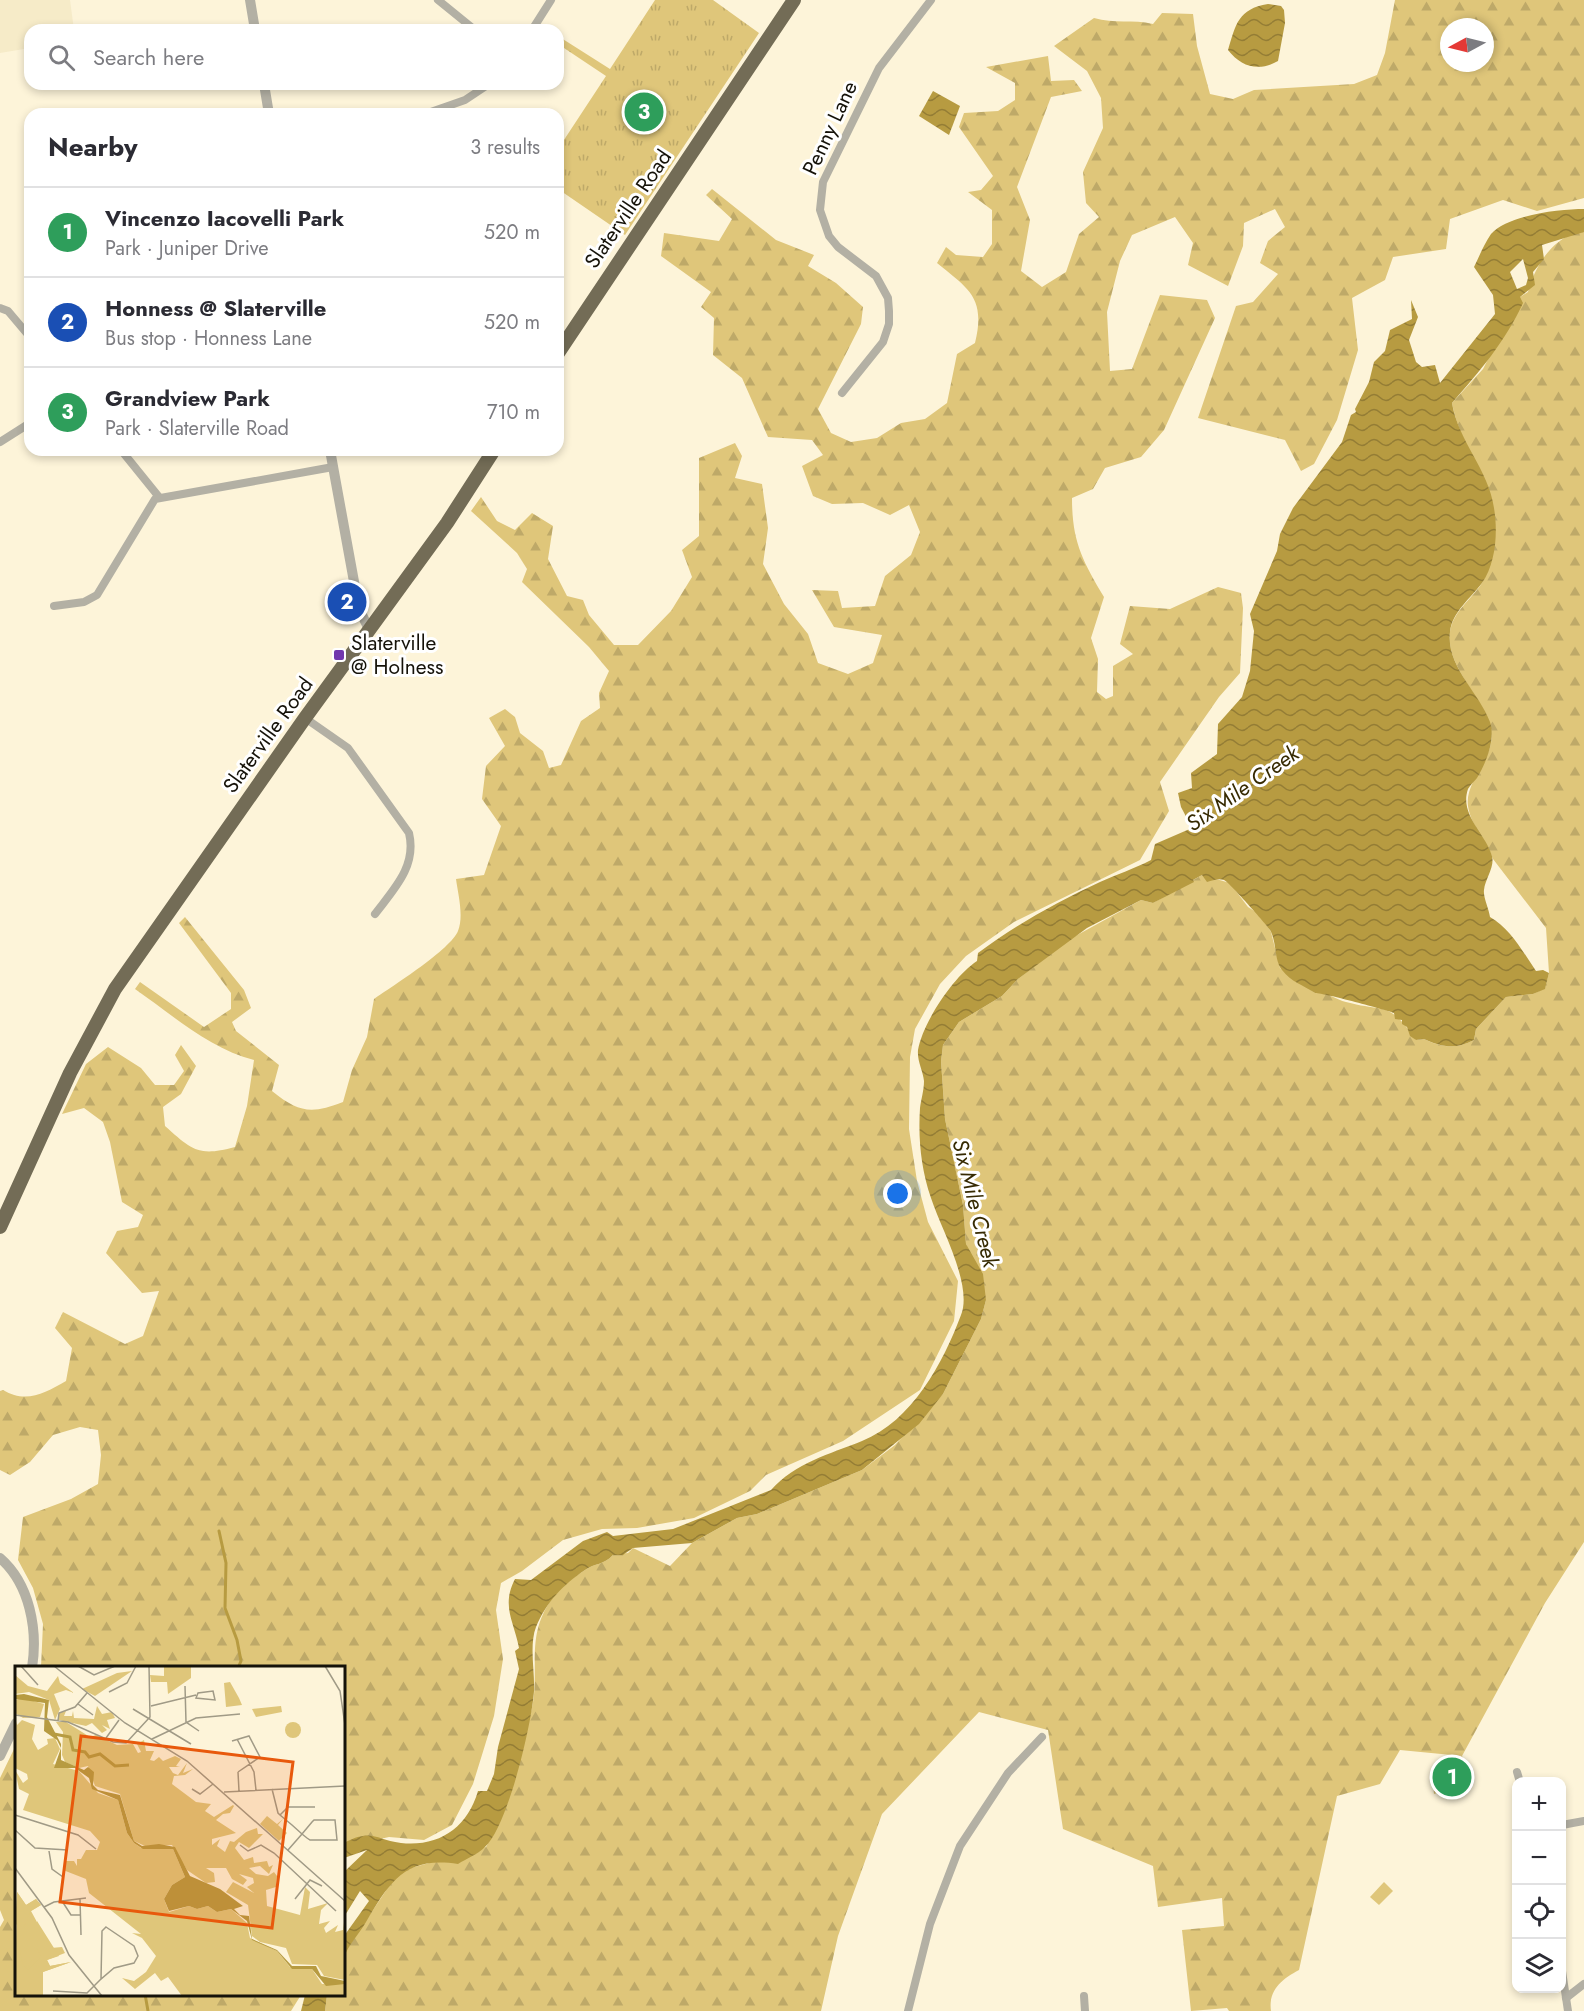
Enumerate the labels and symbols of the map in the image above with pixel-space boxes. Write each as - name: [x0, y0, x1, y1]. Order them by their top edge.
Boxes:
- north arrow: [1440, 18, 1494, 72]
- street label: Penny Lane: [795, 76, 865, 180]
- pin: 3: [624, 90, 664, 134]
- street label: Slaterville Road: [577, 144, 679, 274]
- pin: 2: [328, 580, 366, 624]
- place label: Slaterville @ Holness: [351, 628, 444, 682]
- marker: Slaterville @ Holness: [332, 648, 346, 662]
- street label: Slaterville Road: [216, 671, 320, 799]
- water label: Six Mile Creek: [1179, 736, 1306, 839]
- water label: Six Mile Creek: [945, 1135, 1008, 1272]
- your location: [883, 1179, 912, 1208]
- inset map: [15, 1666, 345, 1996]
- pin: 1: [1432, 1754, 1472, 1800]

